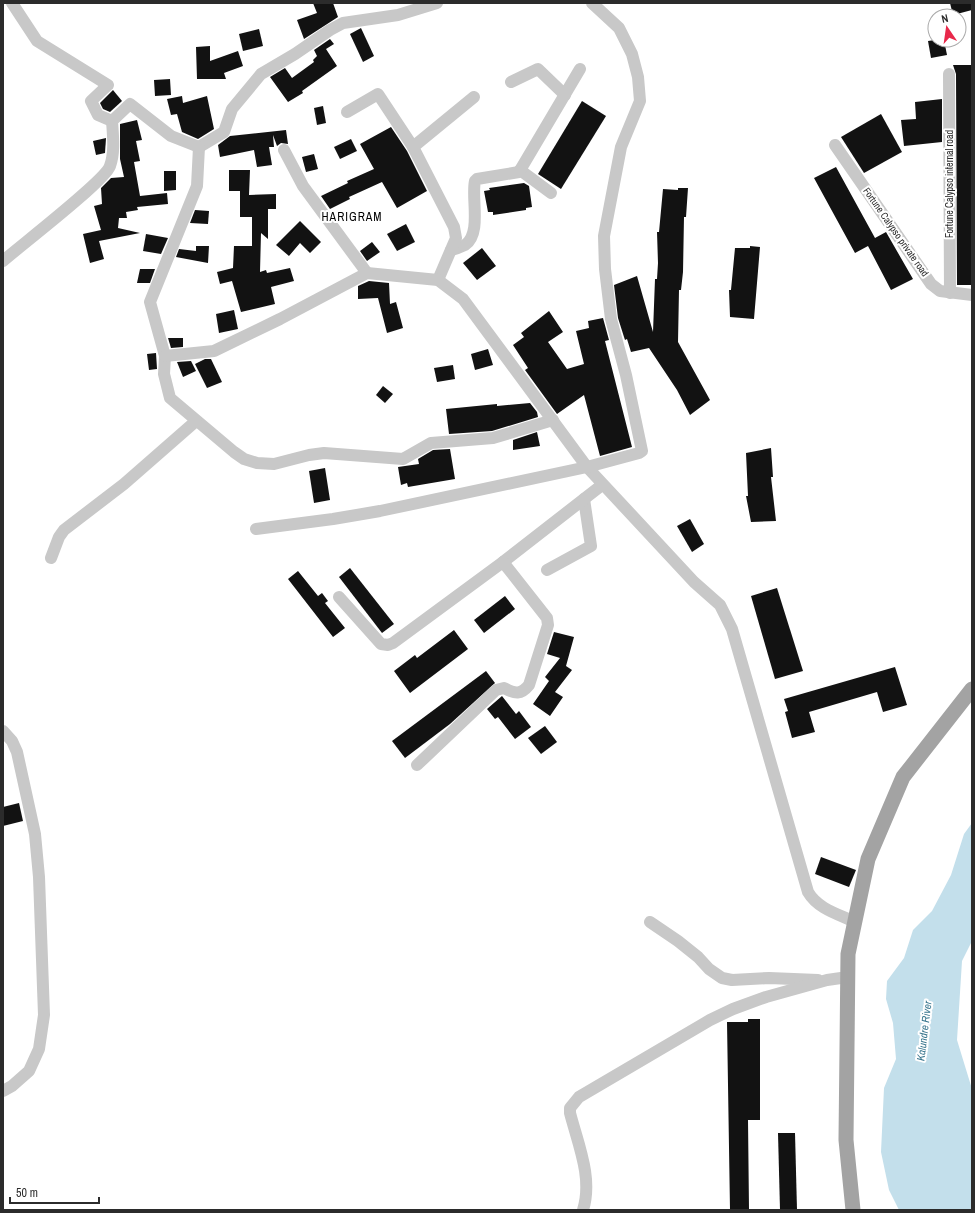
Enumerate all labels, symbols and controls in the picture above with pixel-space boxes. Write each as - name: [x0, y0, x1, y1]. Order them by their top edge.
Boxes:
- north arrow: [927, 8, 967, 48]
- text: N: [940, 11, 949, 26]
- street label: Fortune Calypso internal road: [943, 130, 956, 238]
- street label: Fortune Calypso private road: [860, 185, 932, 279]
- district label: HARIGRAM: [321, 209, 383, 225]
- water label: Kalundre River: [913, 999, 935, 1062]
- scale bar: [10, 1179, 99, 1205]
- text: 50 m: [16, 1185, 38, 1201]

